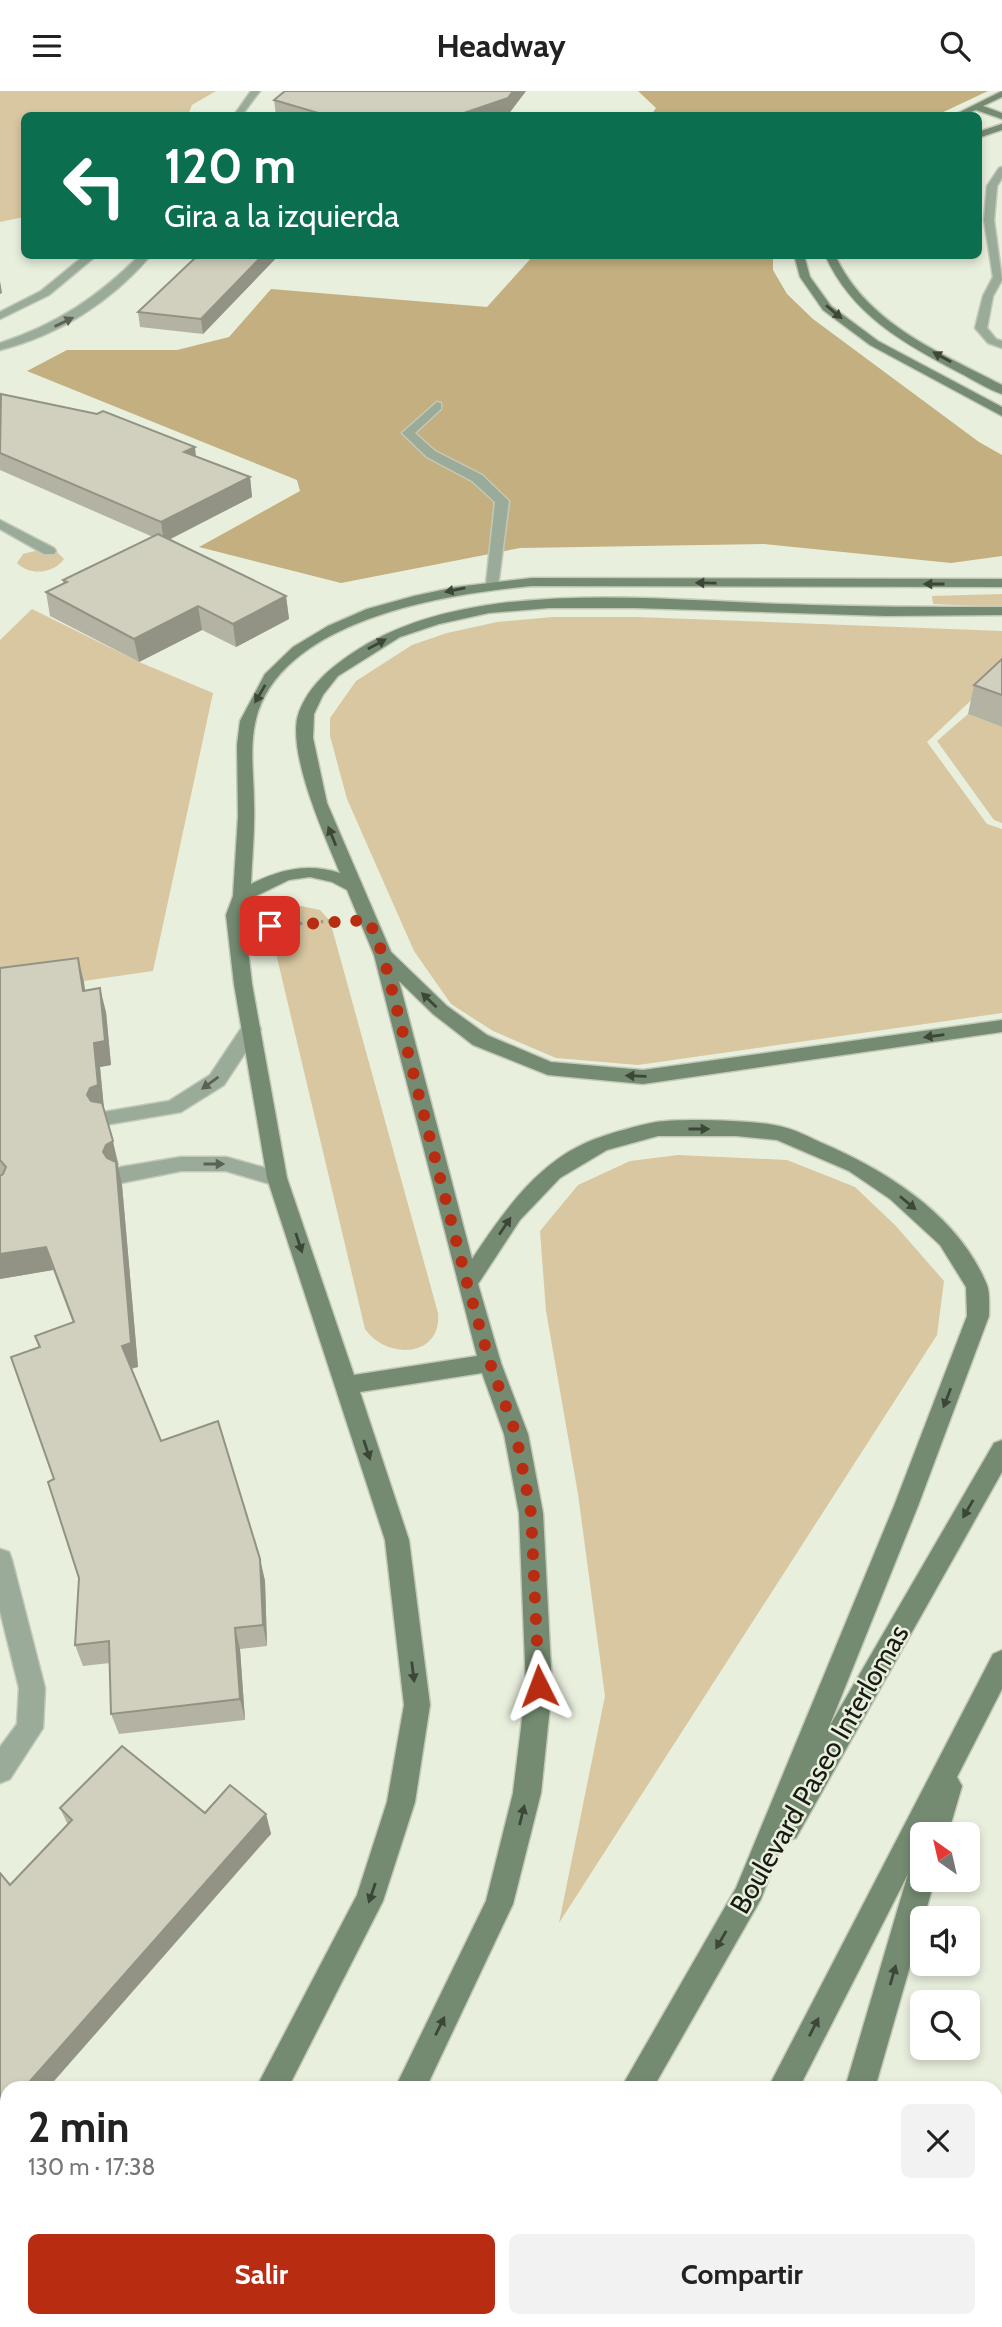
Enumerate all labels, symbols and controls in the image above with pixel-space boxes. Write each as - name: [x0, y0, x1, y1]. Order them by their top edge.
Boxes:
- text: Headway: [436, 26, 566, 65]
- icon: menu: [28, 27, 66, 65]
- icon: search: [936, 27, 974, 65]
- text: 120 m: [164, 136, 296, 195]
- icon: left: [49, 140, 140, 231]
- text: Gira a la izquierda: [164, 196, 399, 235]
- one-way arrow: [825, 304, 843, 320]
- one-way arrow: [54, 317, 74, 328]
- one-way arrow: [932, 351, 952, 363]
- one-way arrow: [695, 577, 717, 588]
- one-way arrow: [923, 578, 945, 590]
- one-way arrow: [444, 584, 466, 595]
- one-way arrow: [367, 638, 387, 650]
- one-way arrow: [254, 684, 266, 703]
- one-way arrow: [327, 825, 338, 846]
- pin: [240, 896, 300, 956]
- icon: arrive: [251, 907, 289, 945]
- one-way arrow: [421, 992, 438, 1008]
- one-way arrow: [923, 1031, 945, 1042]
- one-way arrow: [625, 1071, 647, 1082]
- one-way arrow: [201, 1076, 220, 1090]
- one-way arrow: [688, 1123, 710, 1135]
- one-way arrow: [204, 1158, 226, 1170]
- one-way arrow: [899, 1195, 917, 1211]
- one-way arrow: [498, 1217, 512, 1235]
- one-way arrow: [294, 1233, 304, 1254]
- one-way arrow: [941, 1388, 952, 1409]
- one-way arrow: [362, 1440, 373, 1461]
- one-way arrow: [962, 1499, 974, 1519]
- street label: Boulevard Paseo Interlomas: [722, 1619, 916, 1919]
- position arrow: [502, 1649, 576, 1723]
- one-way arrow: [407, 1661, 418, 1683]
- one-way arrow: [517, 1804, 528, 1826]
- north arrow: [910, 1822, 980, 1892]
- map controls: [910, 1822, 980, 2060]
- one-way arrow: [366, 1883, 377, 1904]
- button: sound: [910, 1906, 980, 1976]
- one-way arrow: [715, 1931, 727, 1950]
- one-way arrow: [888, 1964, 899, 1986]
- button: search: [910, 1990, 980, 2060]
- one-way arrow: [434, 2016, 446, 2036]
- one-way arrow: [808, 2017, 820, 2037]
- text: 2 min: [28, 2101, 129, 2153]
- button: close: [901, 2104, 975, 2178]
- text: 130 m · 17:38: [28, 2153, 155, 2181]
- button: Salir: [28, 2234, 495, 2314]
- button: Compartir: [509, 2234, 975, 2314]

